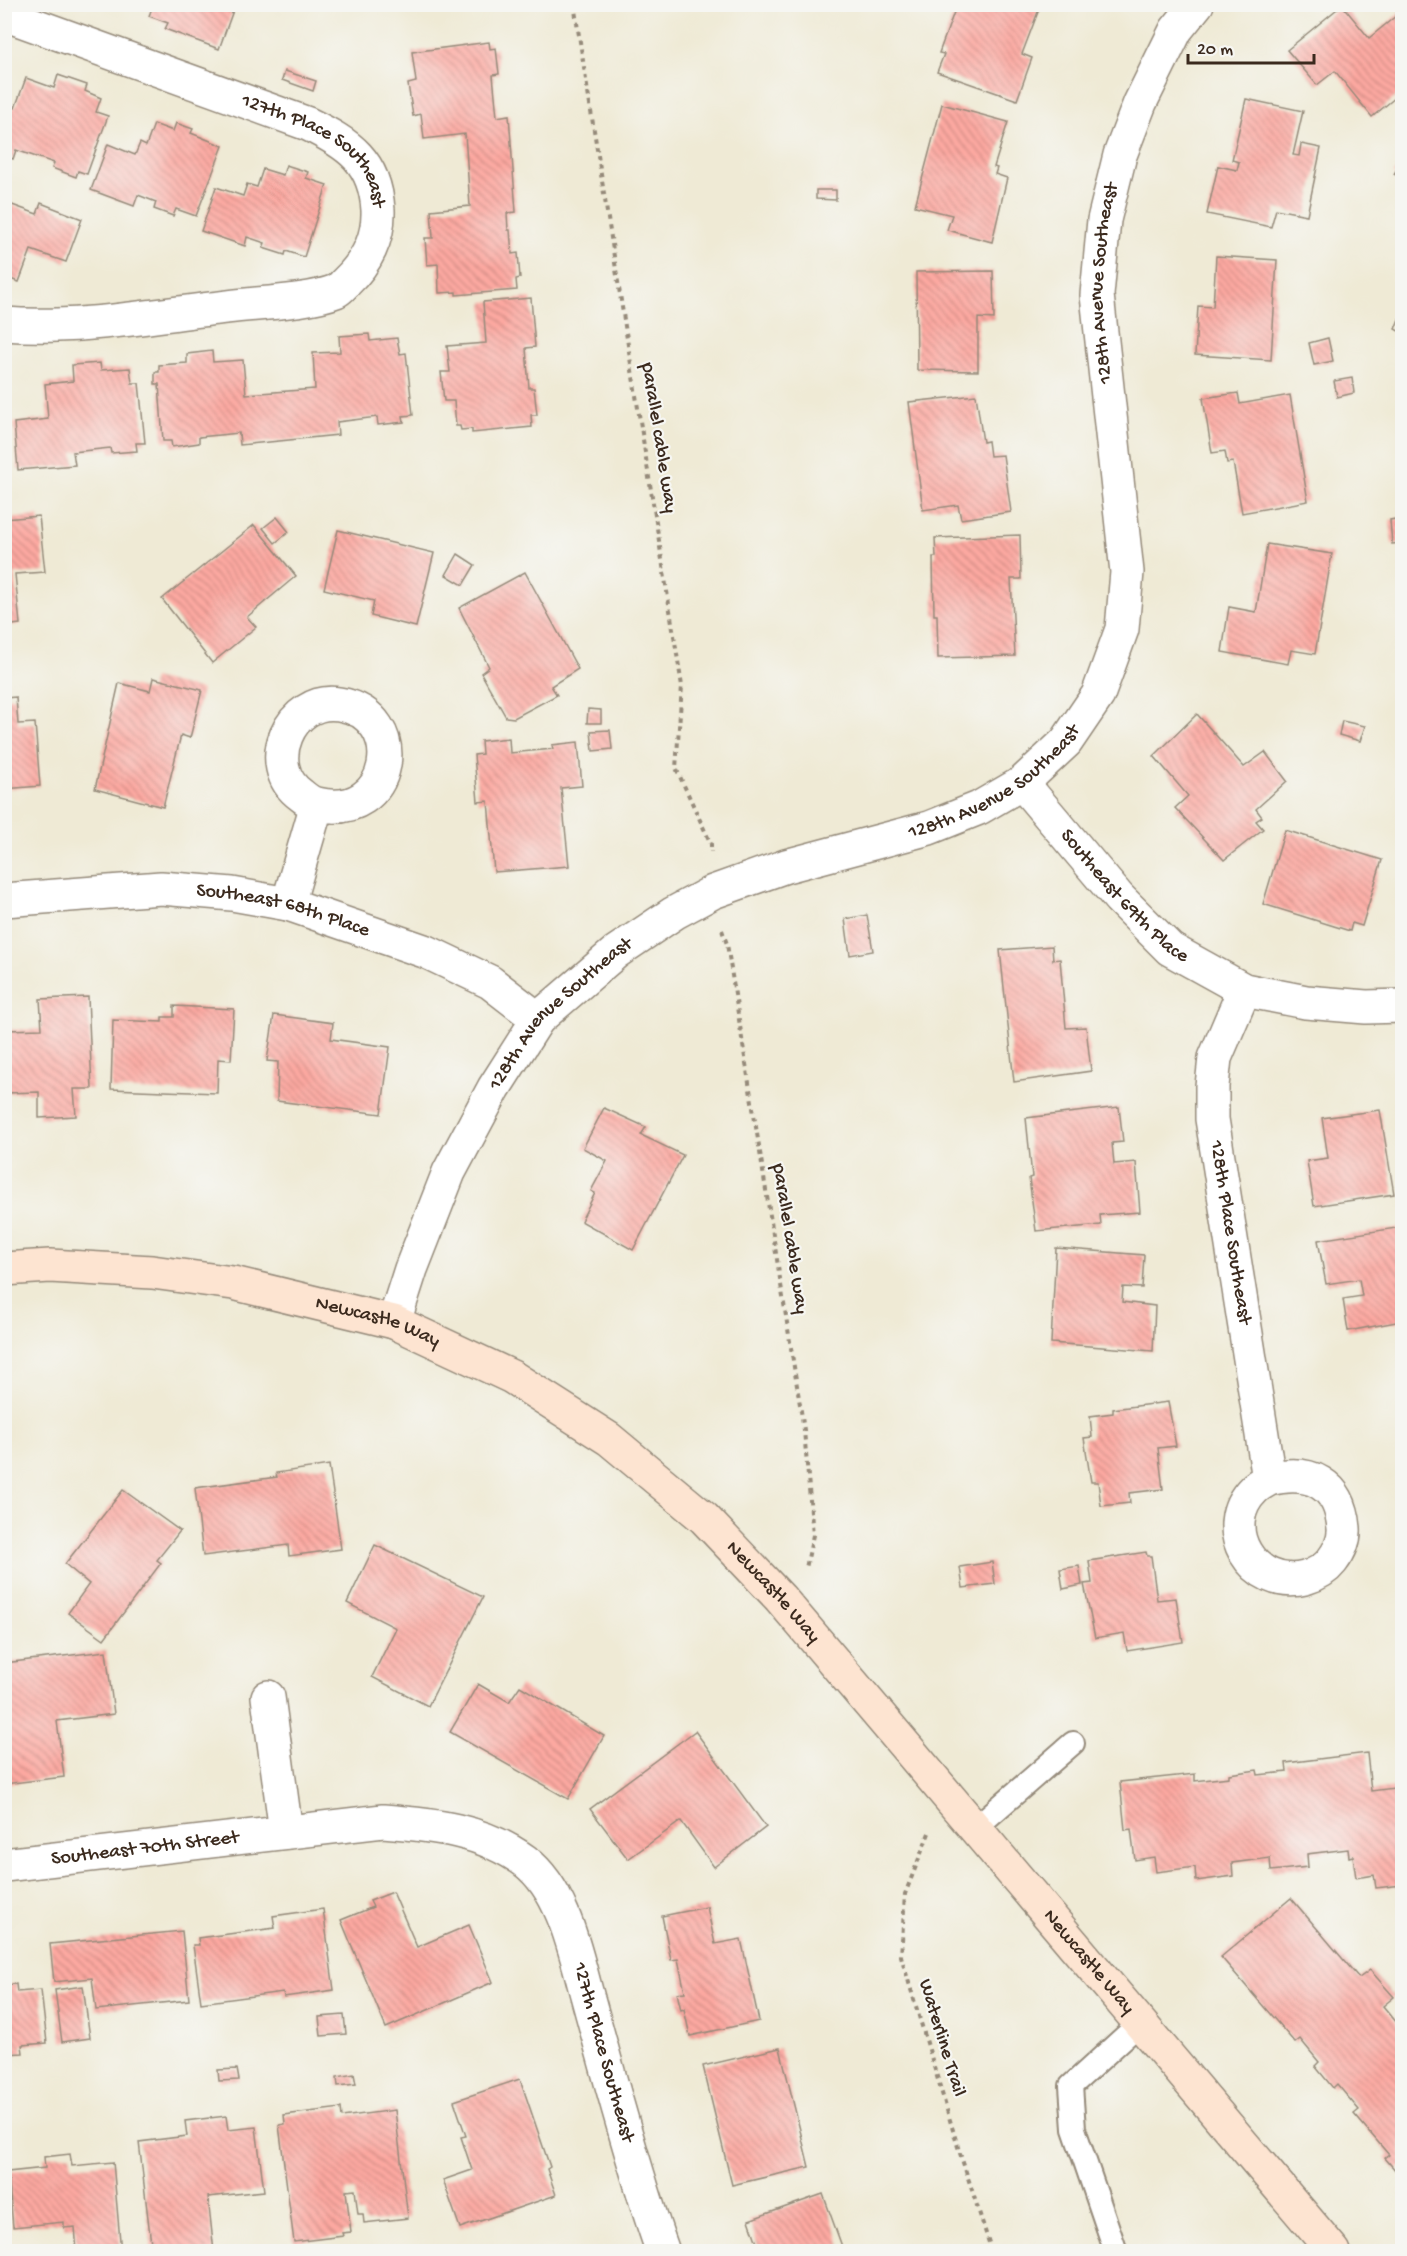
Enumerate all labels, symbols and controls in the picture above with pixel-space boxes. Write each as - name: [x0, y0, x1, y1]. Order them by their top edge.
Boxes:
- scale bar: [1188, 27, 1314, 65]
- text: 20 m: [1197, 40, 1233, 61]
- street label: 127th Place Southeast: [237, 89, 389, 210]
- street label: 128th Avenue Southeast: [1085, 179, 1125, 386]
- street label: parallel cable way: [635, 360, 681, 515]
- street label: 128th Avenue Southeast: [905, 719, 1087, 845]
- street label: Southeast 69th Place: [1055, 825, 1193, 969]
- street label: Southeast 68th Place: [195, 880, 373, 943]
- street label: 128th Avenue Southeast: [484, 932, 638, 1095]
- street label: 128th Place Southeast: [1204, 1138, 1256, 1328]
- street label: parallel cable way: [766, 1161, 812, 1316]
- street label: Newcastle Way: [313, 1292, 444, 1353]
- street label: Newcastle Way: [721, 1537, 825, 1648]
- street label: Southeast 70th Street: [50, 1826, 242, 1871]
- street label: Newcastle Way: [1038, 1905, 1139, 2019]
- street label: 127th Place Southeast: [567, 1959, 639, 2147]
- street label: Waterline Trail: [912, 1976, 970, 2100]

